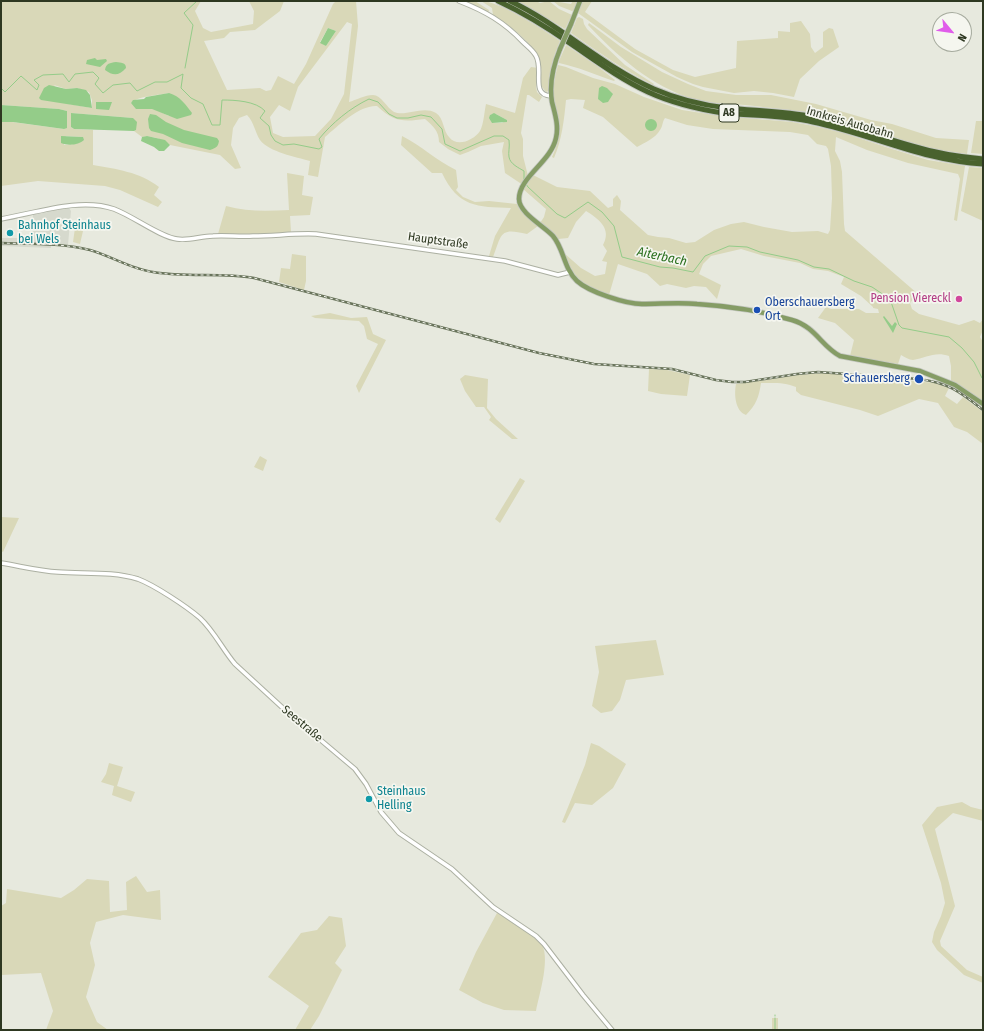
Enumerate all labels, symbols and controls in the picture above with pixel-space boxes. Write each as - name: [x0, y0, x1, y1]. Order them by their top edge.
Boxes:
- north arrow: [932, 12, 972, 52]
- text: N: [955, 32, 969, 44]
- road number: A8: [719, 104, 739, 122]
- street label: Innkreis Autobahn: [805, 104, 895, 142]
- place label: Bahnhof Steinhaus bei Wels: [18, 219, 111, 247]
- marker: Bahnhof Steinhaus bei Wels: [5, 228, 15, 238]
- street label: Hauptstraße: [407, 230, 469, 252]
- water label: Aiterbach: [636, 244, 688, 270]
- place label: Pension Viereckl: [870, 292, 951, 306]
- marker: Pension Viereckl: [954, 294, 964, 304]
- place label: Oberschauersberg Ort: [765, 296, 855, 324]
- marker: Oberschauersberg Ort: [752, 305, 762, 315]
- place label: Schauersberg: [843, 372, 910, 386]
- marker: Schauersberg: [913, 373, 925, 385]
- street label: Seestraße: [279, 703, 325, 745]
- place label: Steinhaus Helling: [377, 785, 426, 813]
- marker: Steinhaus Helling: [364, 794, 374, 804]

